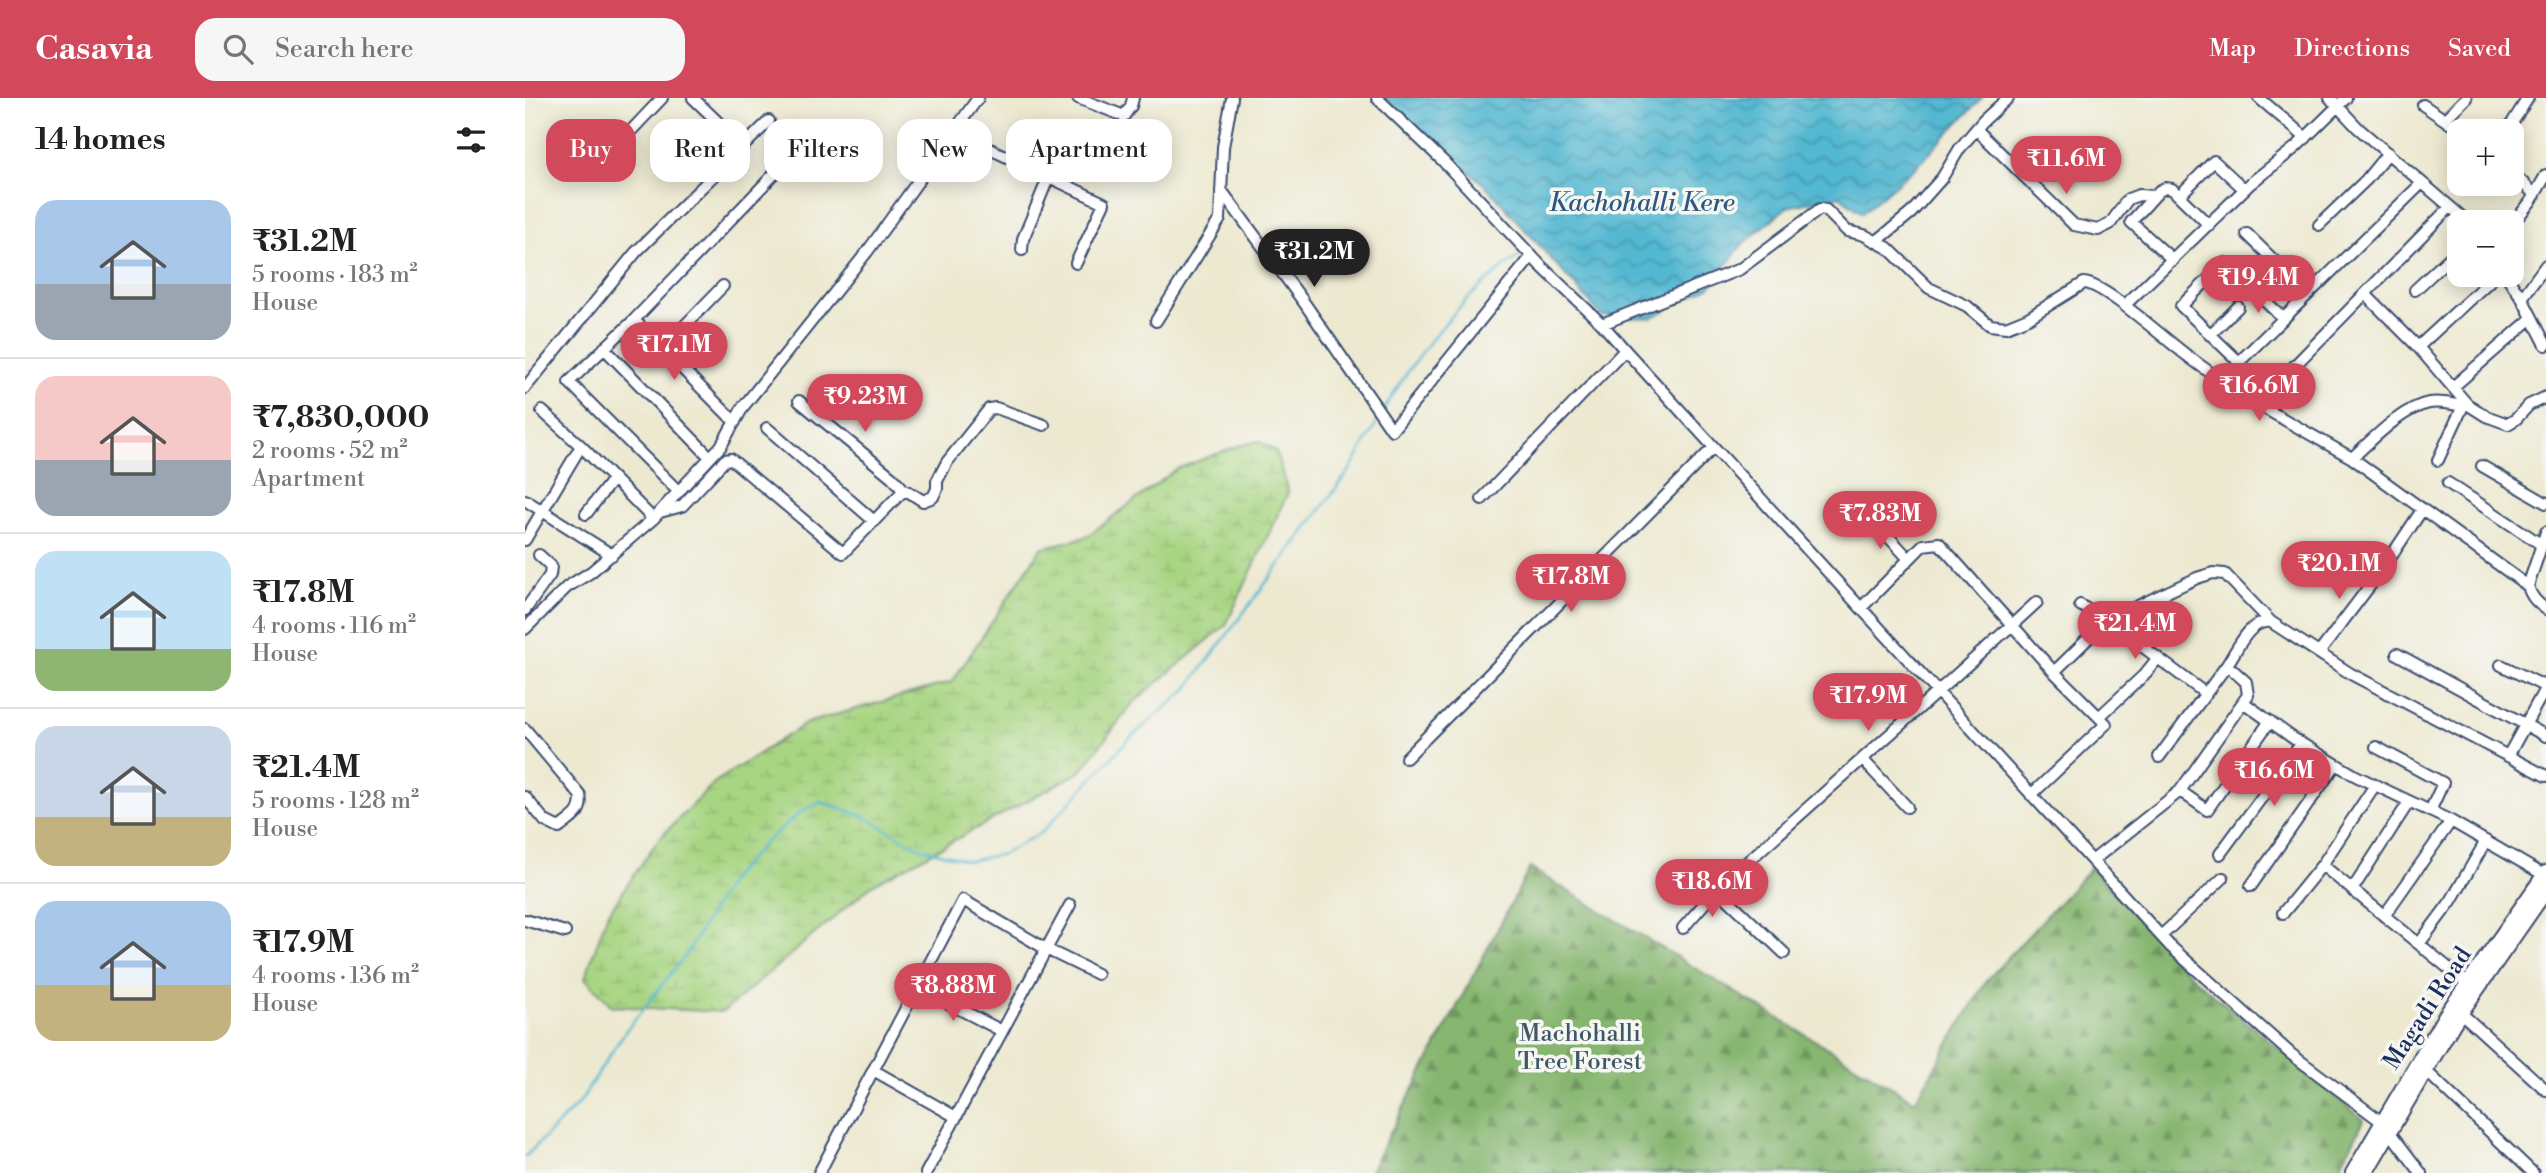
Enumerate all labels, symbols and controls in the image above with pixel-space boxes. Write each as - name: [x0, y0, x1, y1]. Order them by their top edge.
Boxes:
- search box: [195, 18, 685, 81]
- text: Casavia: [35, 29, 153, 70]
- icon: search: [219, 30, 257, 68]
- text: Search here: [275, 33, 414, 65]
- text: Map: [2209, 34, 2256, 64]
- text: Directions: [2294, 34, 2410, 64]
- text: Saved: [2448, 34, 2511, 64]
- chip: Buy: [546, 119, 636, 182]
- chip: Rent: [650, 119, 750, 182]
- chip: Filters: [764, 119, 883, 182]
- chip: New: [897, 119, 992, 182]
- chip: Apartment: [1006, 119, 1172, 182]
- map controls: [2447, 119, 2524, 287]
- button: +: [2447, 119, 2524, 196]
- text: 14 homes: [35, 121, 166, 159]
- icon: filters: [452, 121, 490, 159]
- pin: ₹11.6M: [2009, 136, 2123, 196]
- text: ₹11.6M: [2026, 145, 2106, 173]
- water label: Kachohalli Kere: [1549, 187, 1735, 219]
- button: −: [2447, 210, 2524, 287]
- text: ₹31.2M: [252, 223, 357, 261]
- icon: home: [91, 228, 175, 312]
- pin: ₹31.2M: [1257, 230, 1371, 289]
- text: ₹31.2M: [1274, 238, 1354, 266]
- pin: ₹19.4M: [2201, 256, 2315, 315]
- text: 5 rooms · 183 m²: [252, 261, 418, 289]
- text: ₹19.4M: [2217, 264, 2299, 292]
- text: House: [252, 289, 318, 317]
- pin: ₹17.1M: [617, 322, 731, 382]
- text: ₹17.1M: [637, 331, 711, 359]
- pin: ₹16.6M: [2202, 364, 2316, 423]
- text: ₹16.6M: [2219, 372, 2299, 400]
- pin: ₹9.23M: [808, 374, 922, 434]
- text: ₹9.23M: [823, 383, 907, 411]
- text: ₹7,830,000: [252, 399, 429, 437]
- icon: home: [91, 404, 175, 488]
- text: 2 rooms · 52 m²: [252, 437, 408, 465]
- text: Apartment: [252, 465, 365, 493]
- pin: ₹7.83M: [1823, 491, 1937, 551]
- text: ₹7.83M: [1839, 500, 1921, 528]
- pin: ₹20.1M: [2282, 542, 2396, 601]
- text: ₹20.1M: [2297, 550, 2381, 578]
- pin: ₹17.8M: [1514, 554, 1628, 614]
- text: ₹17.8M: [1532, 563, 1610, 591]
- text: ₹17.8M: [252, 574, 354, 612]
- icon: home: [91, 579, 175, 663]
- pin: ₹21.4M: [2078, 602, 2192, 661]
- text: ₹21.4M: [2094, 610, 2176, 638]
- text: 4 rooms · 116 m²: [252, 612, 416, 640]
- text: House: [252, 640, 318, 668]
- pin: ₹17.9M: [1811, 674, 1925, 733]
- text: ₹17.9M: [1829, 682, 1907, 710]
- pin: ₹16.6M: [2217, 748, 2331, 808]
- text: ₹21.4M: [252, 749, 360, 787]
- icon: home: [91, 754, 175, 838]
- text: ₹16.6M: [2234, 757, 2314, 785]
- text: 5 rooms · 128 m²: [252, 787, 419, 815]
- text: House: [252, 815, 318, 843]
- pin: ₹18.6M: [1655, 860, 1769, 919]
- text: ₹18.6M: [1671, 868, 1753, 896]
- text: ₹17.9M: [252, 924, 354, 962]
- icon: home: [91, 929, 175, 1013]
- street label: Magadi Road: [2377, 941, 2479, 1075]
- text: 4 rooms · 136 m²: [252, 962, 419, 990]
- pin: ₹8.88M: [896, 964, 1010, 1023]
- text: ₹8.88M: [910, 972, 996, 1000]
- text: House: [252, 990, 318, 1018]
- park label: Machohalli Tree Forest: [1518, 1019, 1643, 1077]

